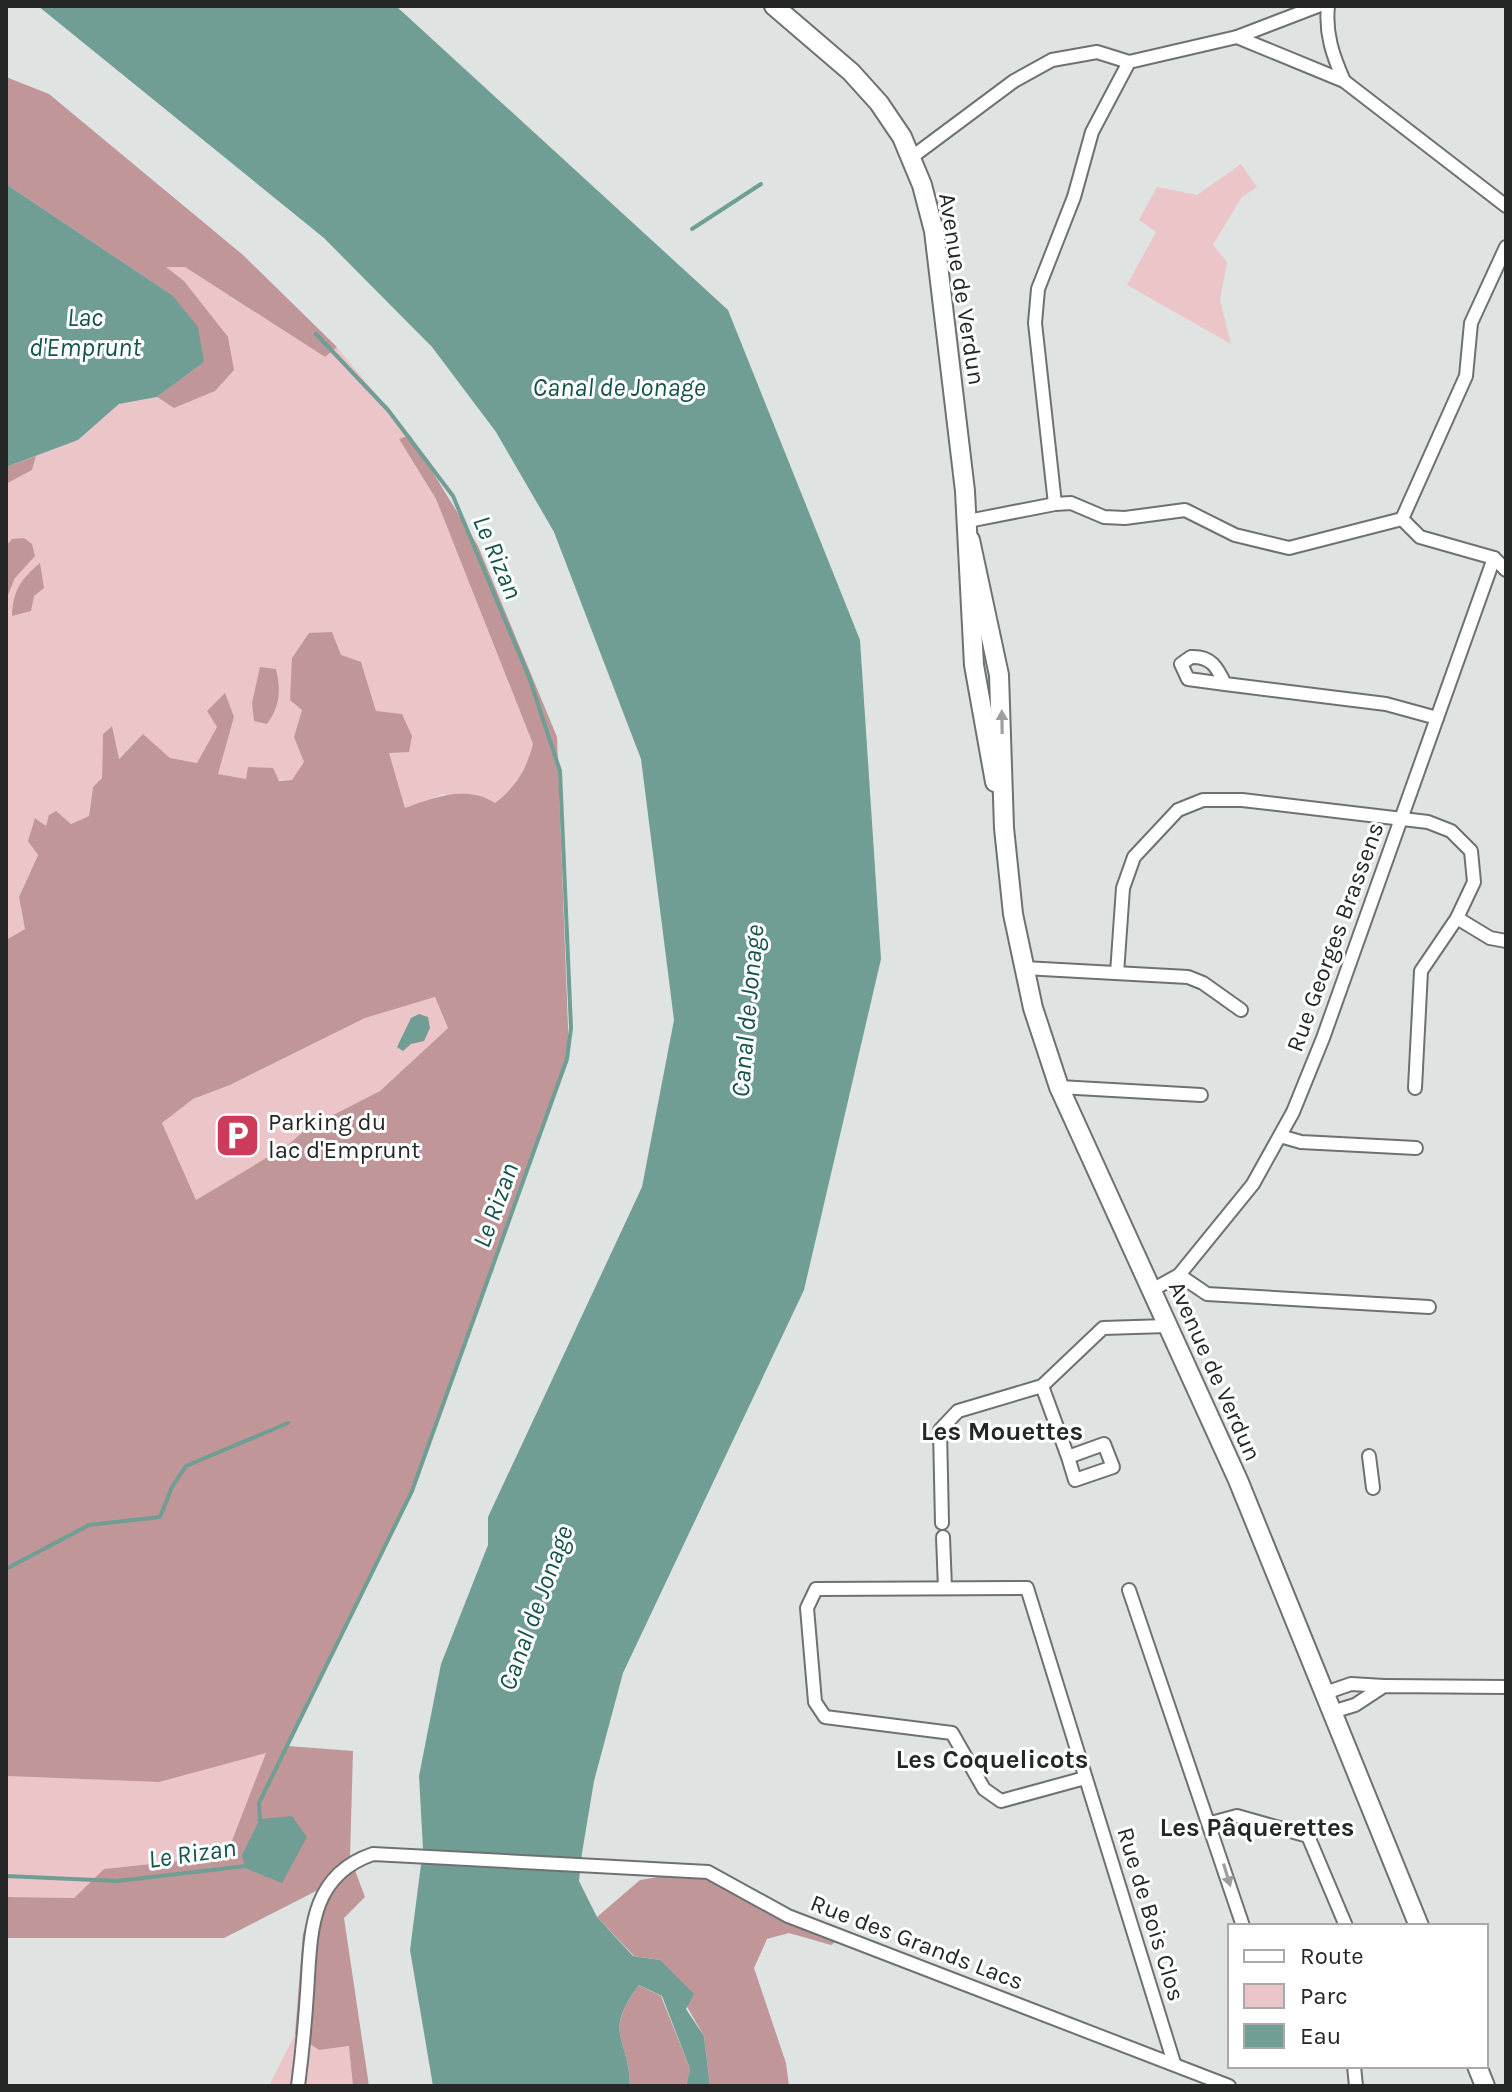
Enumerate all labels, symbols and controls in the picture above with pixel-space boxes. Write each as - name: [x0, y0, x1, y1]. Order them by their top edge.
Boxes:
- street label: Avenue de Verdun: [933, 191, 991, 387]
- water label: Lac d'Emprunt: [29, 302, 142, 363]
- water label: Canal de Jonage: [532, 372, 706, 403]
- water label: Le Rizan: [466, 511, 529, 604]
- one-way arrow: [996, 709, 1009, 734]
- street label: Rue Georges Brassens: [1280, 818, 1390, 1056]
- water label: Canal de Jonage: [725, 924, 770, 1099]
- place label: Parking du lac d'Emprunt: [268, 1108, 420, 1164]
- parking icon: Parking du lac d'Emprunt: [213, 1112, 261, 1160]
- water label: Le Rizan: [466, 1158, 525, 1252]
- street label: Avenue de Verdun: [1163, 1277, 1267, 1465]
- district label: Les Mouettes: [921, 1416, 1083, 1447]
- water label: Canal de Jonage: [491, 1522, 580, 1695]
- district label: Les Coquelicots: [896, 1744, 1088, 1775]
- district label: Les Pâquerettes: [1159, 1812, 1355, 1843]
- street label: Rue de Bois Clos: [1111, 1824, 1191, 2004]
- water label: Le Rizan: [146, 1832, 238, 1875]
- one-way arrow: [1221, 1863, 1234, 1887]
- street label: Rue des Grands Lacs: [807, 1888, 1027, 1996]
- legend: [1228, 1924, 1488, 2068]
- text: Route: [1300, 1942, 1364, 1970]
- text: Parc: [1300, 1982, 1348, 2010]
- text: Eau: [1300, 2022, 1341, 2050]

